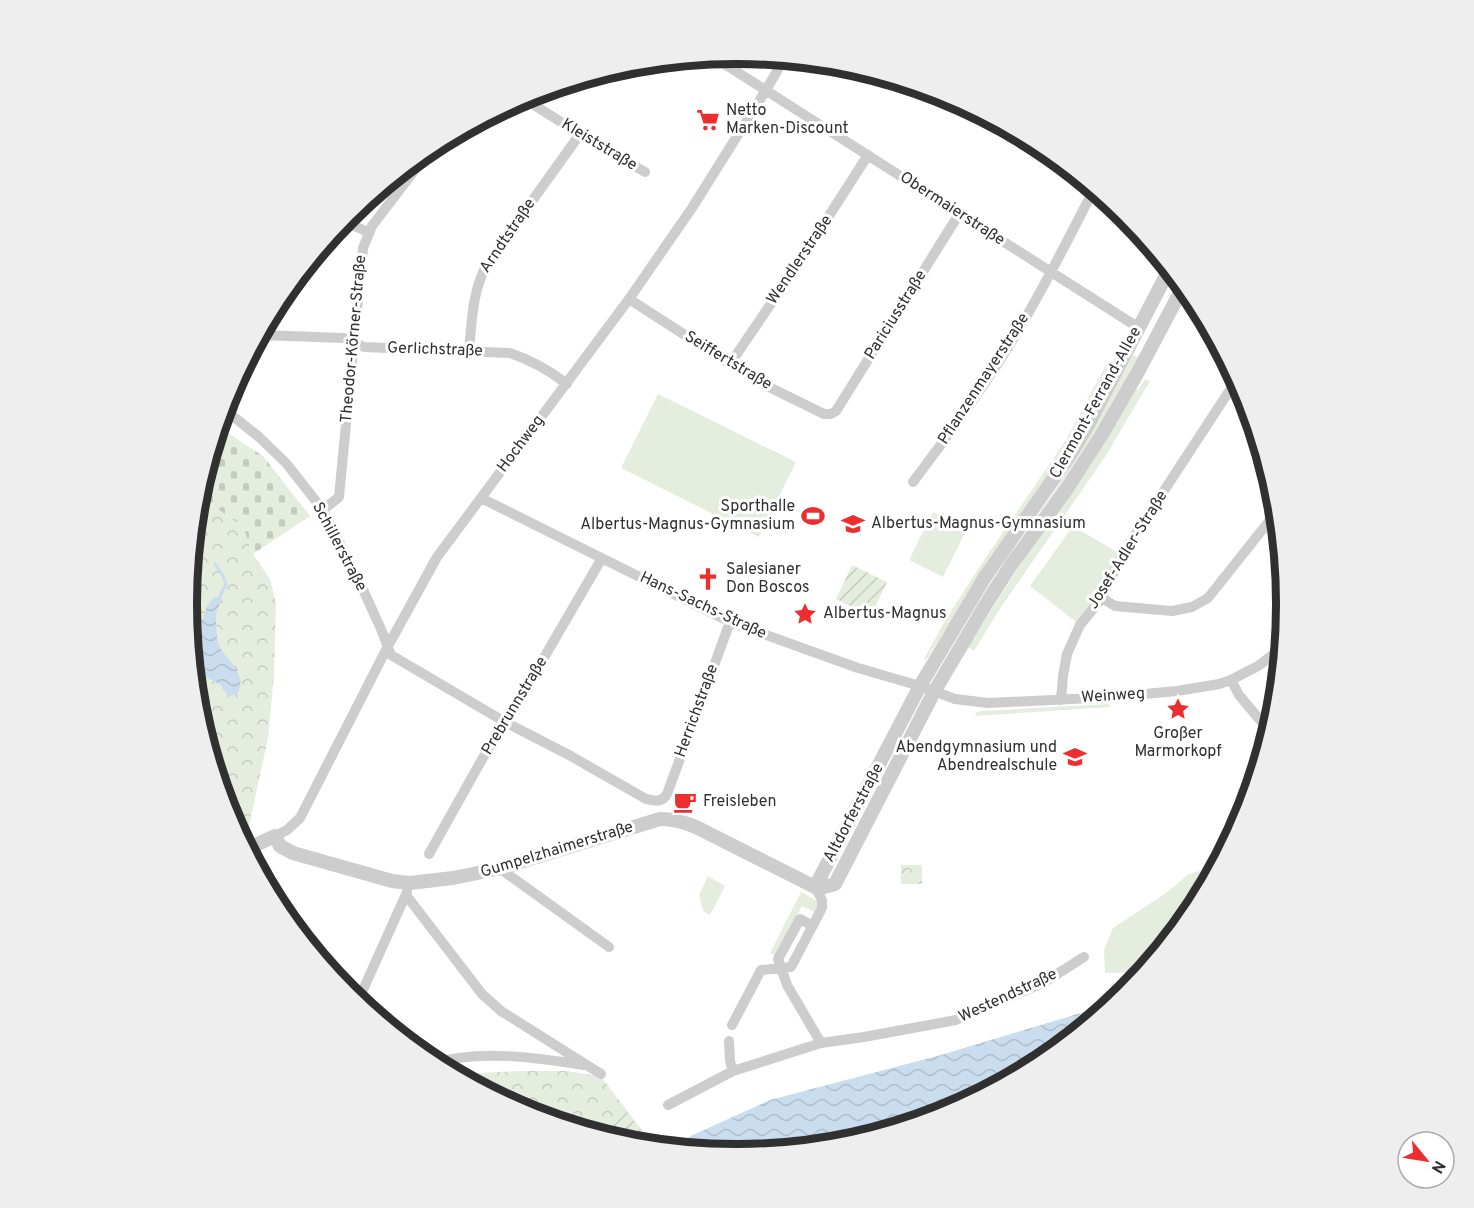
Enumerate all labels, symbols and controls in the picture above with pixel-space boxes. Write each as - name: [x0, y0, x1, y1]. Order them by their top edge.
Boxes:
- place label: Netto Marken-Discount: [726, 101, 848, 139]
- supermarket icon: Netto Marken-Discount: [695, 107, 721, 133]
- street label: Kleiststraße: [557, 114, 641, 176]
- street label: Obermaierstraße: [896, 168, 1008, 250]
- street label: Arndtstraße: [476, 195, 540, 277]
- street label: Wendlerstraße: [763, 211, 837, 309]
- street label: Theodor-Körner-Straße: [337, 254, 371, 424]
- street label: Pariciusstraße: [861, 267, 931, 363]
- street label: Pflanzenmayerstraße: [934, 309, 1034, 449]
- street label: Clermont-Ferrand-Allee: [1046, 324, 1146, 482]
- street label: Seiffertstraße: [681, 327, 775, 395]
- street label: Gerlichstraße: [387, 338, 483, 362]
- street label: Hochweg: [493, 411, 549, 477]
- street label: Josef-Adler-Straße: [1084, 487, 1172, 613]
- place label: Sporthalle Albertus-Magnus-Gymnasium: [580, 497, 795, 535]
- street label: Schillerstraße: [307, 499, 371, 595]
- sports icon: Sporthalle Albertus-Magnus-Gymnasium: [800, 503, 826, 529]
- school or university icon: Albertus-Magnus-Gymnasium: [840, 511, 866, 537]
- place label: Albertus-Magnus-Gymnasium: [871, 514, 1086, 534]
- place label: Salesianer Don Boscos: [726, 560, 810, 598]
- church icon: Salesianer Don Boscos: [695, 566, 721, 592]
- street label: Hans-Sachs-Straße: [636, 568, 770, 644]
- place icon: Albertus-Magnus: [792, 601, 818, 627]
- place label: Albertus-Magnus: [823, 604, 947, 624]
- street label: Prebrunnstraße: [478, 653, 552, 759]
- street label: Herrichstraße: [671, 662, 723, 760]
- street label: Weinweg: [1080, 684, 1146, 708]
- place icon: Großer Marmorkopf: [1165, 696, 1191, 722]
- place label: Großer Marmorkopf: [1134, 724, 1222, 762]
- place label: Abendgymnasium und Abendrealschule: [895, 738, 1057, 776]
- school or university icon: Abendgymnasium und Abendrealschule: [1062, 744, 1088, 770]
- street label: Altdorferstraße: [819, 760, 889, 866]
- cafe icon: Freisleben: [672, 789, 698, 815]
- place label: Freisleben: [703, 792, 777, 812]
- street label: Gumpelzhaimerstraße: [478, 817, 636, 883]
- street label: Westendstraße: [956, 964, 1060, 1028]
- north arrow: [1396, 1130, 1456, 1190]
- text: N: [1426, 1157, 1449, 1176]

